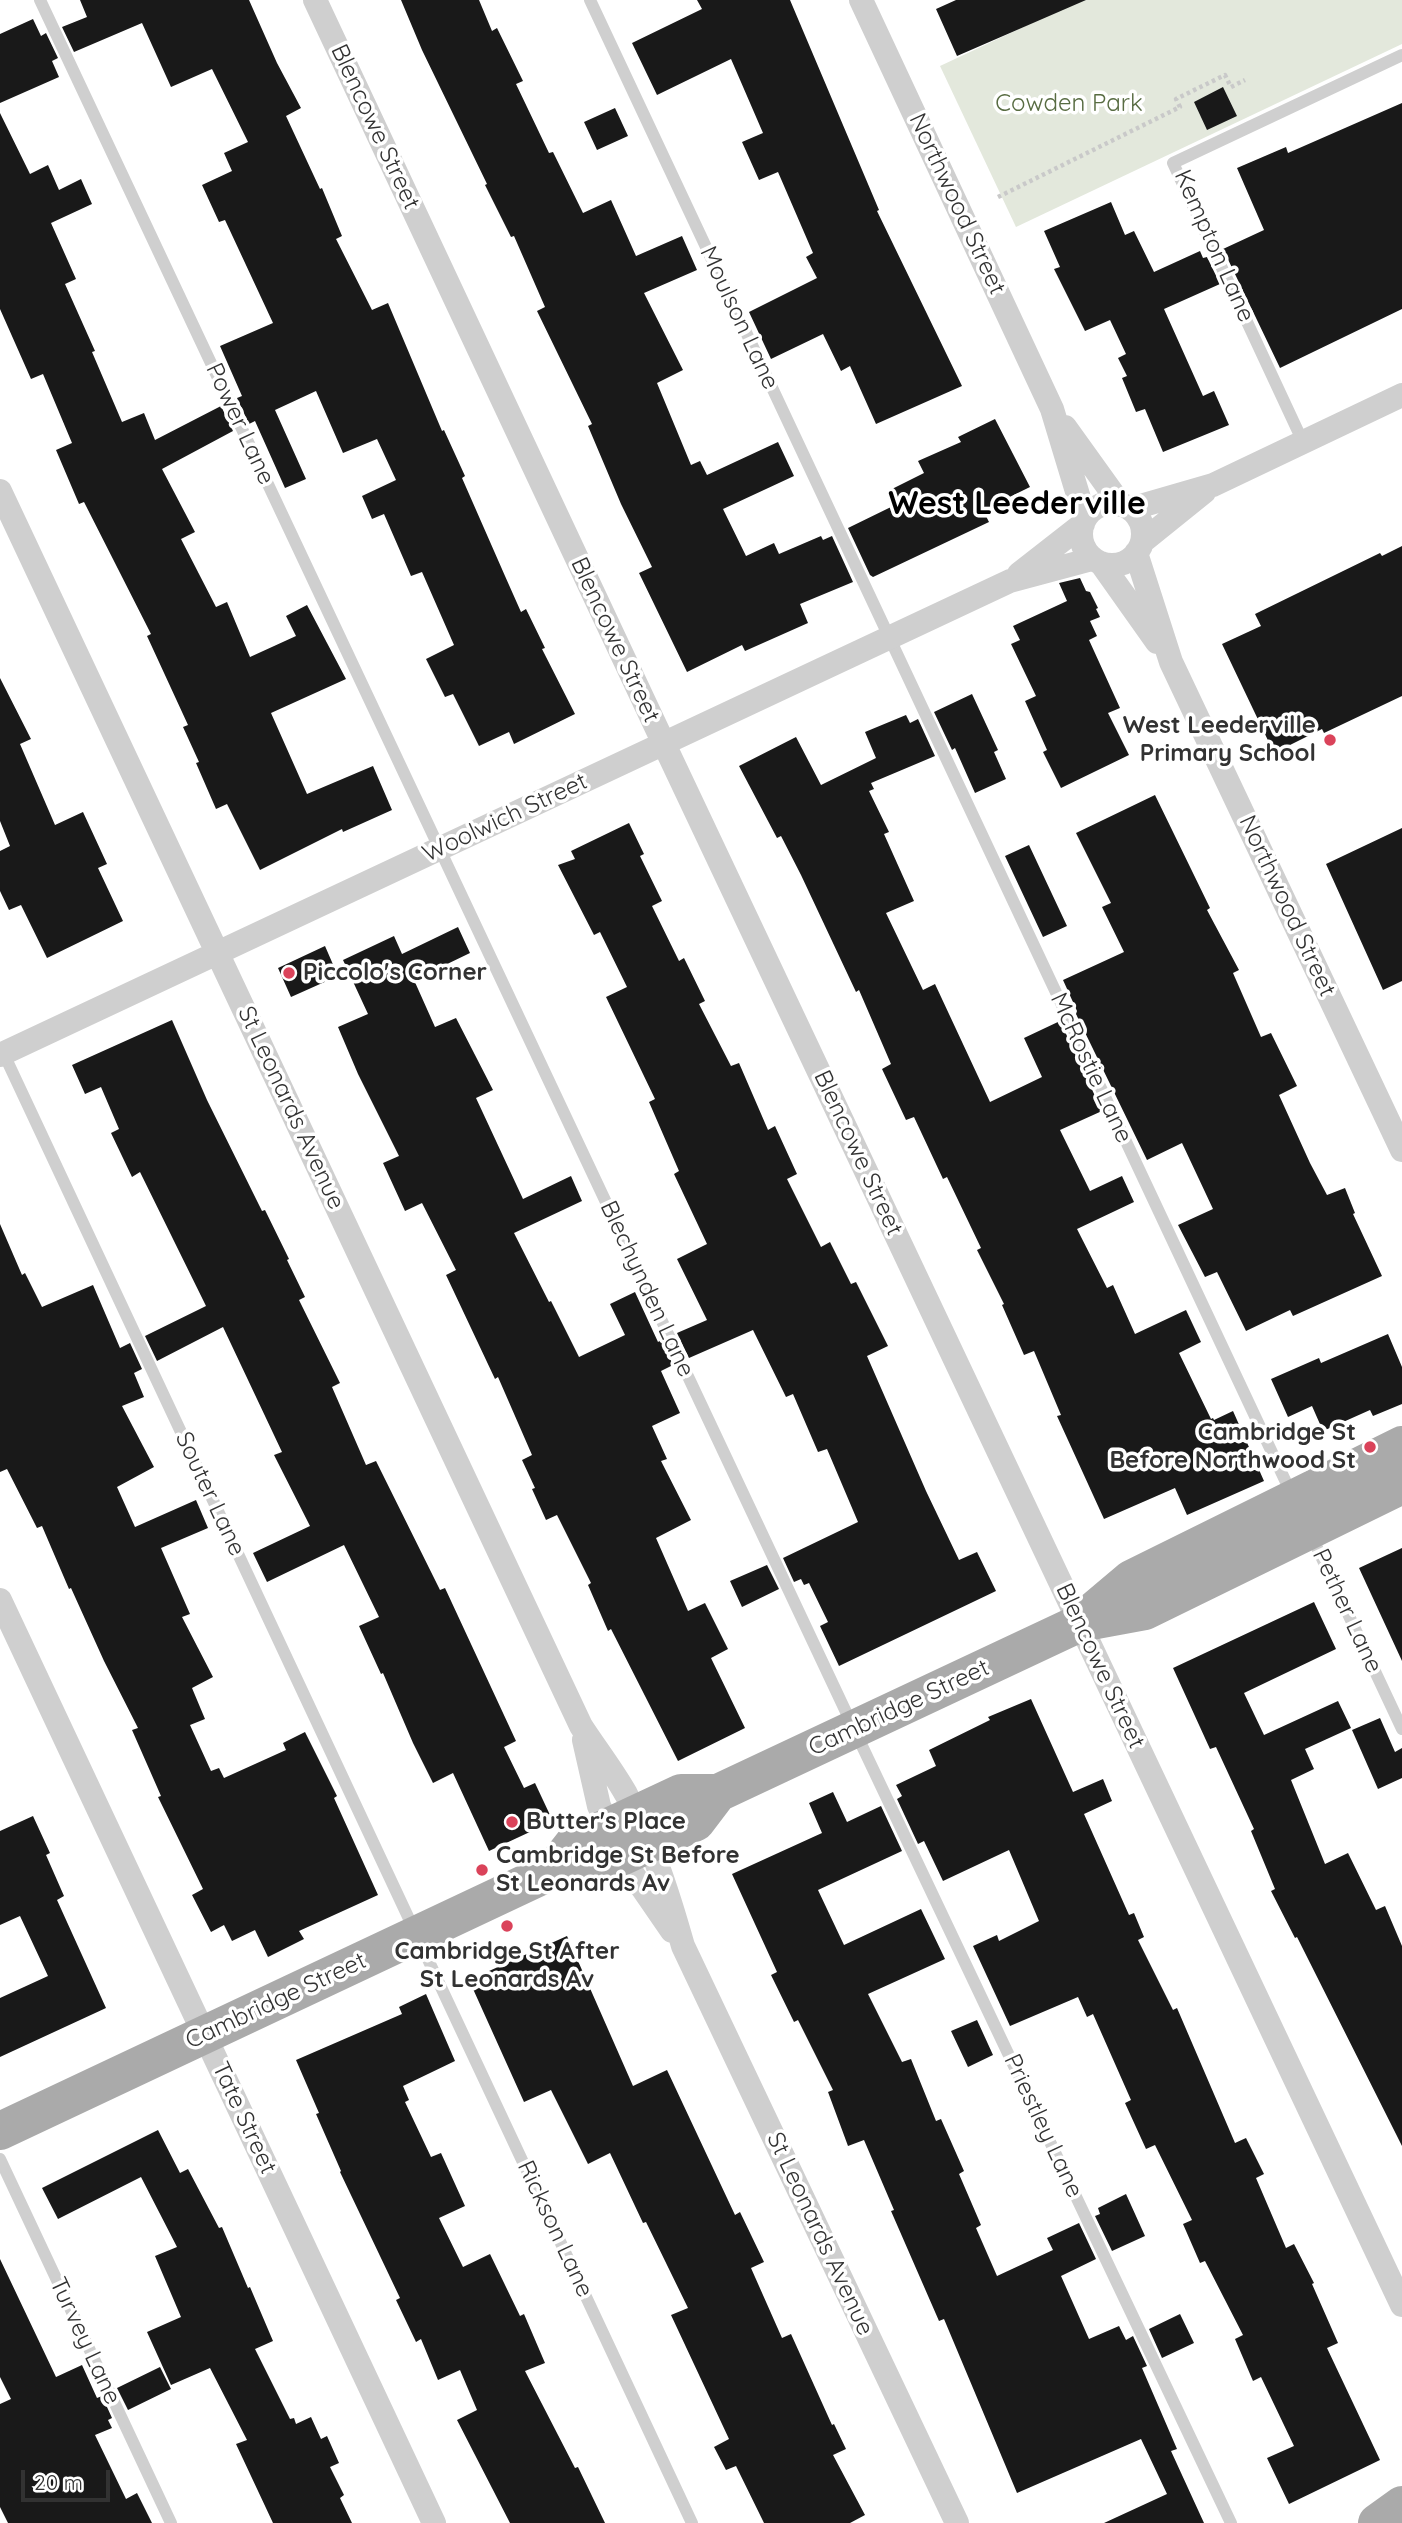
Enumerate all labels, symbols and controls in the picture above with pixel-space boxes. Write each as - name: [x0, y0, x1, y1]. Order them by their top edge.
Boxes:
- street label: Blencowe Street: [324, 40, 426, 214]
- park label: Cowden Park: [995, 90, 1143, 118]
- street label: Northwood Street: [902, 109, 1012, 299]
- street label: Kempton Lane: [1168, 166, 1260, 326]
- street label: Moulson Lane: [693, 242, 785, 394]
- street label: Power Lane: [199, 359, 281, 489]
- district label: West Leederville: [888, 485, 1146, 523]
- street label: Blencowe Street: [564, 553, 666, 727]
- place label: West Leederville Primary School: [1123, 712, 1316, 768]
- marker: West Leederville Primary School: [1322, 732, 1338, 748]
- street label: Woolwich Street: [418, 767, 592, 869]
- street label: Northwood Street: [1232, 811, 1342, 1001]
- place label: Piccolo's Corner: [303, 959, 487, 987]
- marker: Piccolo's Corner: [281, 965, 297, 981]
- street label: McRostie Lane: [1044, 988, 1138, 1148]
- street label: St Leonards Avenue: [231, 1002, 351, 1214]
- street label: Blencowe Street: [807, 1066, 909, 1240]
- street label: Blechynden Lane: [594, 1196, 700, 1382]
- place label: Cambridge St Before Northwood St: [1109, 1419, 1356, 1475]
- street label: Souter Lane: [169, 1427, 251, 1561]
- marker: Cambridge St Before Northwood St: [1362, 1439, 1378, 1455]
- street label: Pether Lane: [1306, 1544, 1388, 1678]
- street label: Blencowe Street: [1049, 1579, 1151, 1753]
- street label: Cambridge Street: [804, 1654, 994, 1762]
- place label: Butter's Place: [526, 1808, 686, 1836]
- marker: Butter's Place: [504, 1814, 520, 1830]
- place label: Cambridge St Before St Leonards Av: [496, 1842, 740, 1898]
- marker: Cambridge St Before St Leonards Av: [474, 1862, 490, 1878]
- marker: Cambridge St After St Leonards Av: [499, 1918, 515, 1934]
- place label: Cambridge St After St Leonards Av: [394, 1938, 620, 1994]
- street label: Cambridge Street: [181, 1947, 371, 2055]
- street label: Priestley Lane: [997, 2050, 1089, 2202]
- street label: Tate Street: [206, 2057, 282, 2179]
- street label: St Leonards Avenue: [760, 2128, 880, 2340]
- street label: Rickson Lane: [511, 2156, 599, 2302]
- street label: Turvey Lane: [43, 2273, 127, 2409]
- scale bar: [24, 2456, 114, 2500]
- text: 20 m: [34, 2469, 83, 2495]

